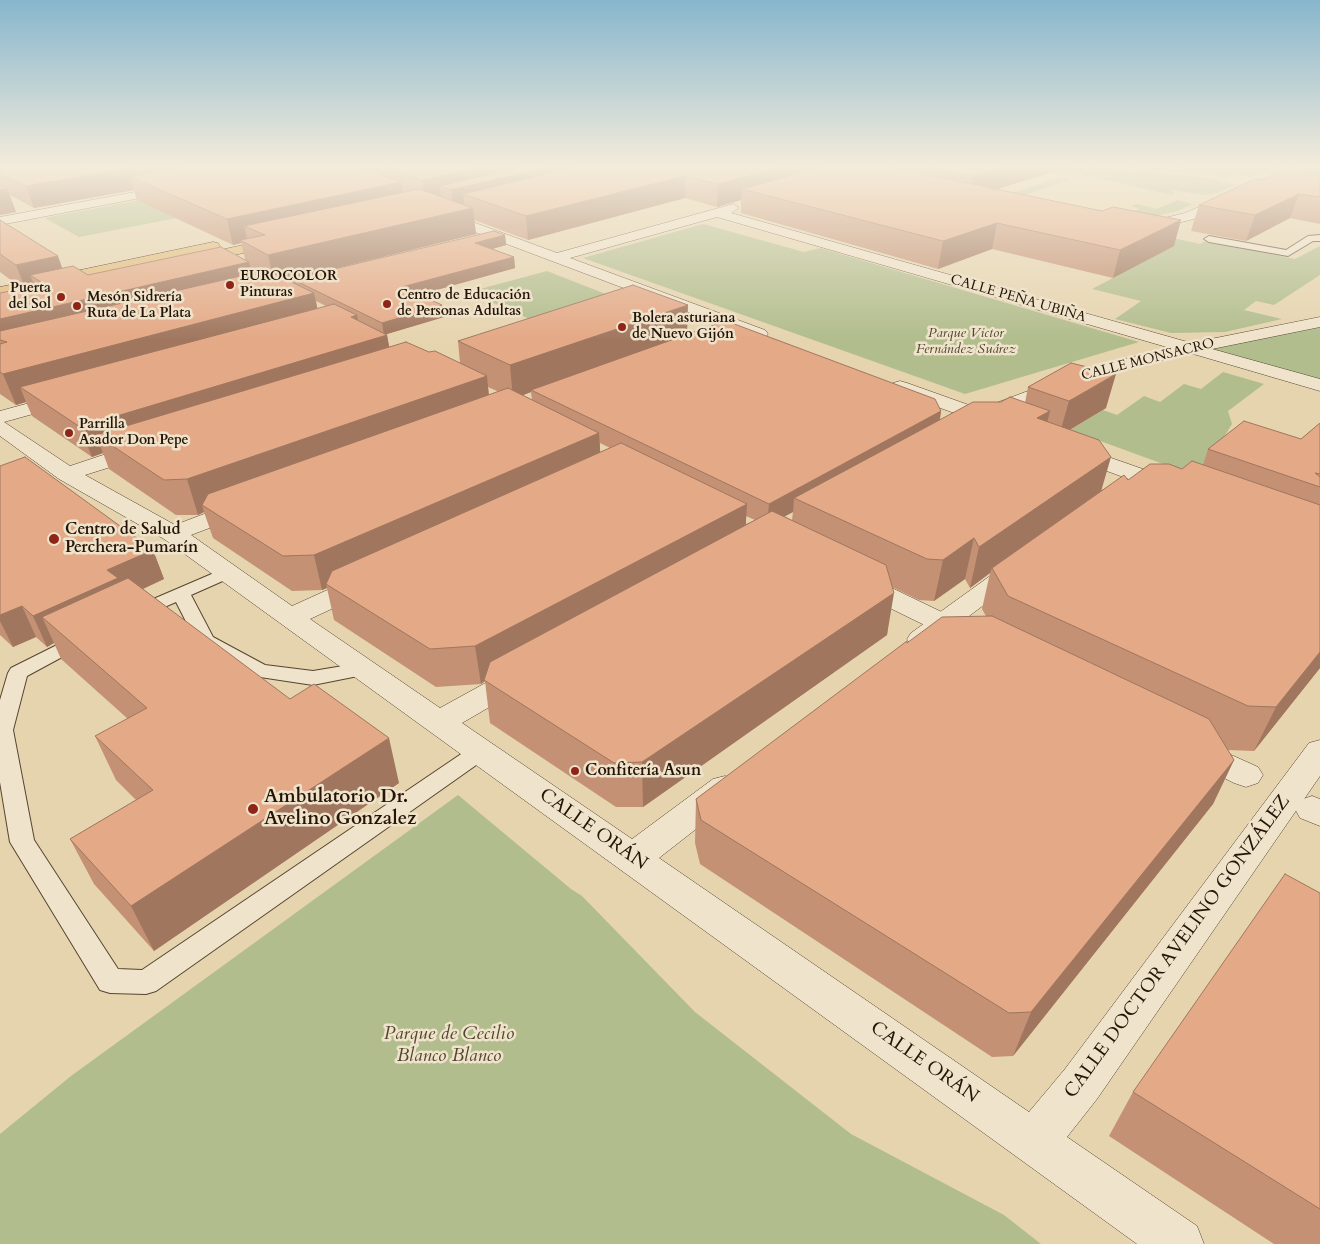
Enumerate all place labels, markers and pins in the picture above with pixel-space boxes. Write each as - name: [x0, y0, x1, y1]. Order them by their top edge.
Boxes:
- place label: EUROCOLOR Pinturas: [240, 269, 337, 302]
- marker: EUROCOLOR Pinturas: [224, 279, 236, 291]
- place label: Puerta del Sol: [9, 281, 51, 314]
- place label: Centro de Educación de Personas Adultas: [397, 288, 531, 321]
- place label: Mesón Sidrería Ruta de La Plata: [87, 290, 191, 322]
- marker: Puerta del Sol: [55, 291, 67, 303]
- marker: Centro de Educación de Personas Adultas: [381, 298, 393, 310]
- marker: Mesón Sidrería Ruta de La Plata: [71, 300, 83, 312]
- place label: Bolera asturiana de Nuevo Gijón: [632, 311, 735, 344]
- marker: Bolera asturiana de Nuevo Gijón: [616, 321, 628, 333]
- place label: Parrilla Asador Don Pepe: [79, 417, 188, 450]
- marker: Parrilla Asador Don Pepe: [63, 427, 75, 439]
- place label: Centro de Salud Perchera-Pumarín: [65, 520, 198, 558]
- marker: Centro de Salud Perchera-Pumarín: [47, 532, 61, 546]
- place label: Confitería Asun: [585, 761, 701, 781]
- marker: Confitería Asun: [569, 765, 581, 777]
- place label: Ambulatorio Dr. Avelino Gonzalez: [264, 787, 416, 831]
- marker: Ambulatorio Dr. Avelino Gonzalez: [246, 802, 260, 816]

